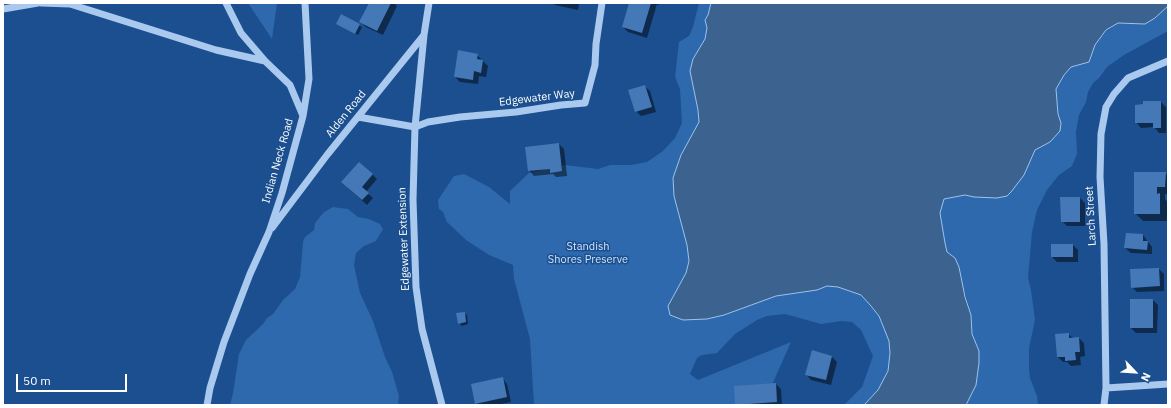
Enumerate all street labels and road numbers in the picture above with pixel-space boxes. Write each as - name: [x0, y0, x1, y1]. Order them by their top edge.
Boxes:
- street label: Edgewater Way: [498, 87, 576, 109]
- street label: Alden Road: [323, 88, 369, 140]
- street label: Indian Neck Road: [260, 117, 296, 205]
- street label: Larch Street: [1083, 186, 1099, 246]
- street label: Edgewater Extension: [396, 187, 412, 291]

